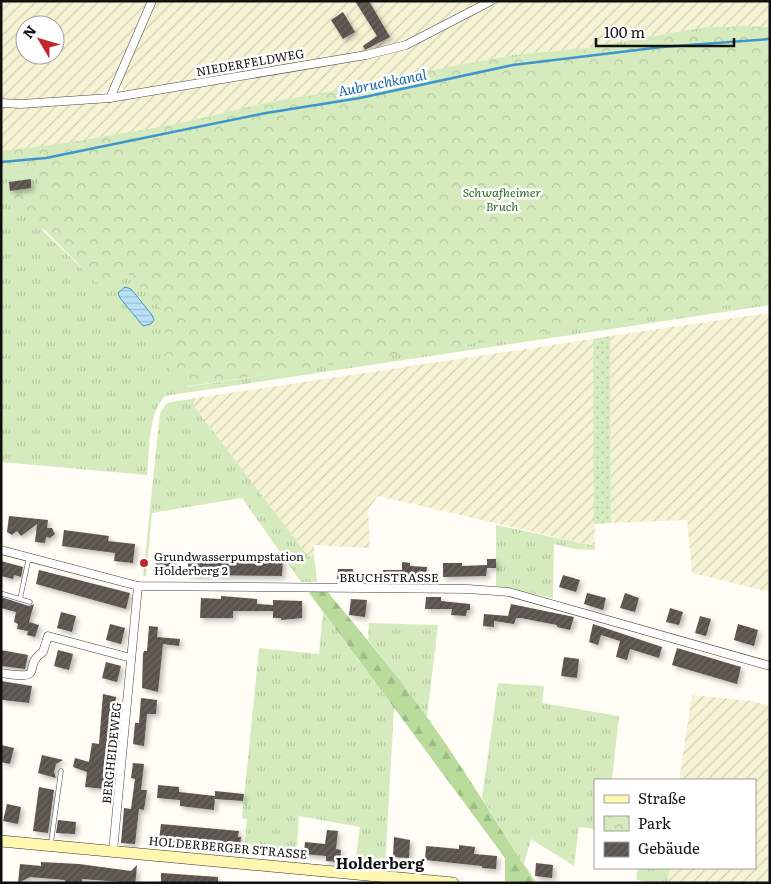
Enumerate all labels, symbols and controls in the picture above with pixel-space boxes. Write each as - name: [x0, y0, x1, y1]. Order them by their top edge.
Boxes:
- north arrow: [15, 15, 65, 65]
- scale bar: [596, 15, 734, 47]
- text: N: [17, 20, 41, 42]
- text: 100 m: [604, 20, 645, 43]
- street label: NIEDERFELDWEG: [195, 44, 305, 80]
- water label: Aubruchkanal: [336, 64, 428, 100]
- park label: Schwafheimer Bruch: [463, 183, 542, 215]
- place label: Grundwasserpumpstation Holderberg 2: [154, 547, 304, 579]
- marker: Grundwasserpumpstation Holderberg 2: [138, 557, 150, 569]
- street label: BRUCHSTRASSE: [339, 568, 439, 586]
- street label: BERGHEIDEWEG: [97, 701, 125, 805]
- legend: [594, 779, 756, 869]
- text: Straße: [638, 786, 686, 809]
- text: Park: [638, 811, 672, 834]
- street label: HOLDERBERGER STRASSE: [148, 831, 308, 863]
- text: Gebäude: [638, 836, 700, 859]
- district label: Holderberg: [336, 851, 425, 874]

